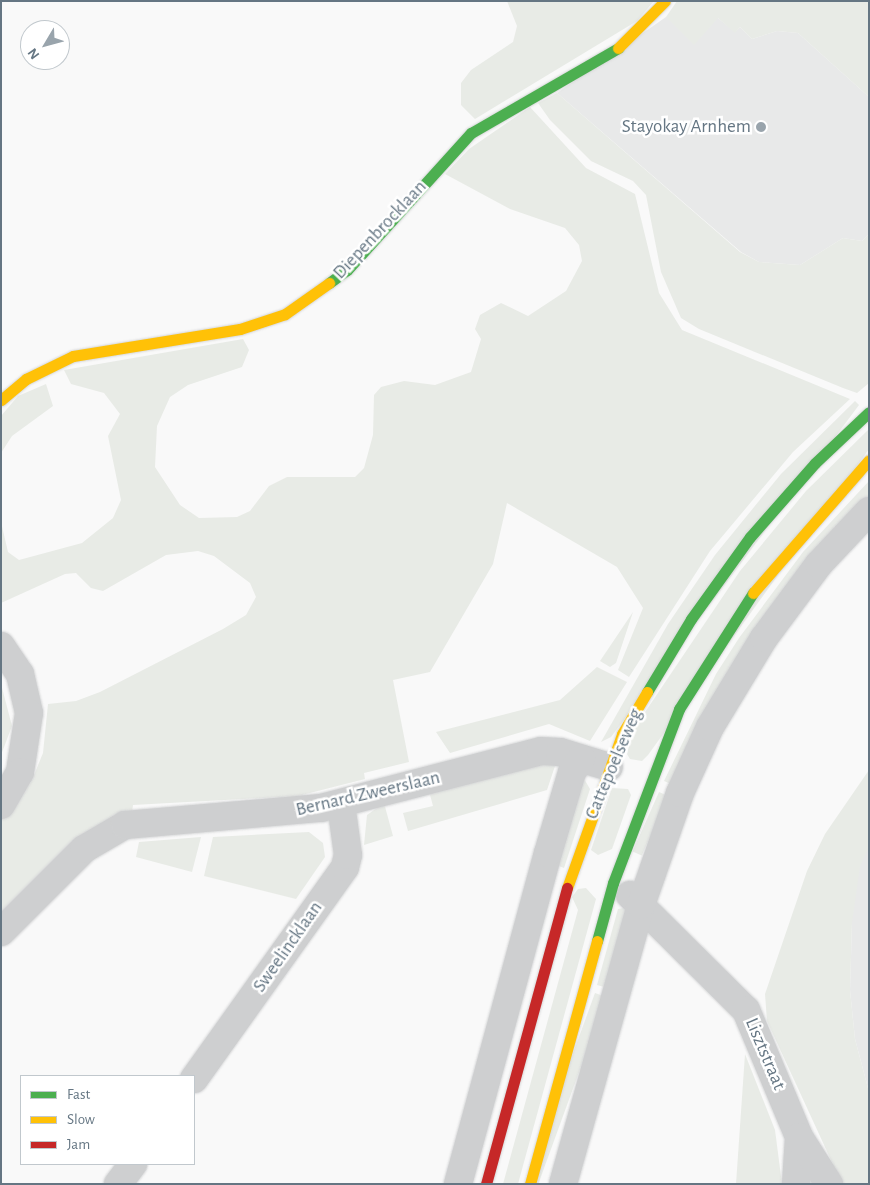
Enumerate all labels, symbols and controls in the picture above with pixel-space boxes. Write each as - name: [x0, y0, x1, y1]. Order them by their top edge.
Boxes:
- north arrow: [20, 20, 70, 70]
- text: N: [25, 45, 42, 62]
- place label: Stayokay Arnhem: [622, 116, 751, 138]
- marker: Stayokay Arnhem: [755, 121, 767, 133]
- street label: Diepenbrocklaan: [328, 176, 432, 284]
- street label: Cattepoelseweg: [580, 705, 648, 823]
- street label: Bernard Zweerslaan: [294, 766, 442, 822]
- street label: Sweelincklaan: [248, 897, 328, 997]
- street label: Lisztstraat: [740, 1015, 790, 1093]
- legend: [20, 1075, 195, 1165]
- text: Fast: [67, 1087, 90, 1102]
- text: Slow: [67, 1112, 95, 1127]
- text: Jam: [67, 1137, 90, 1152]

